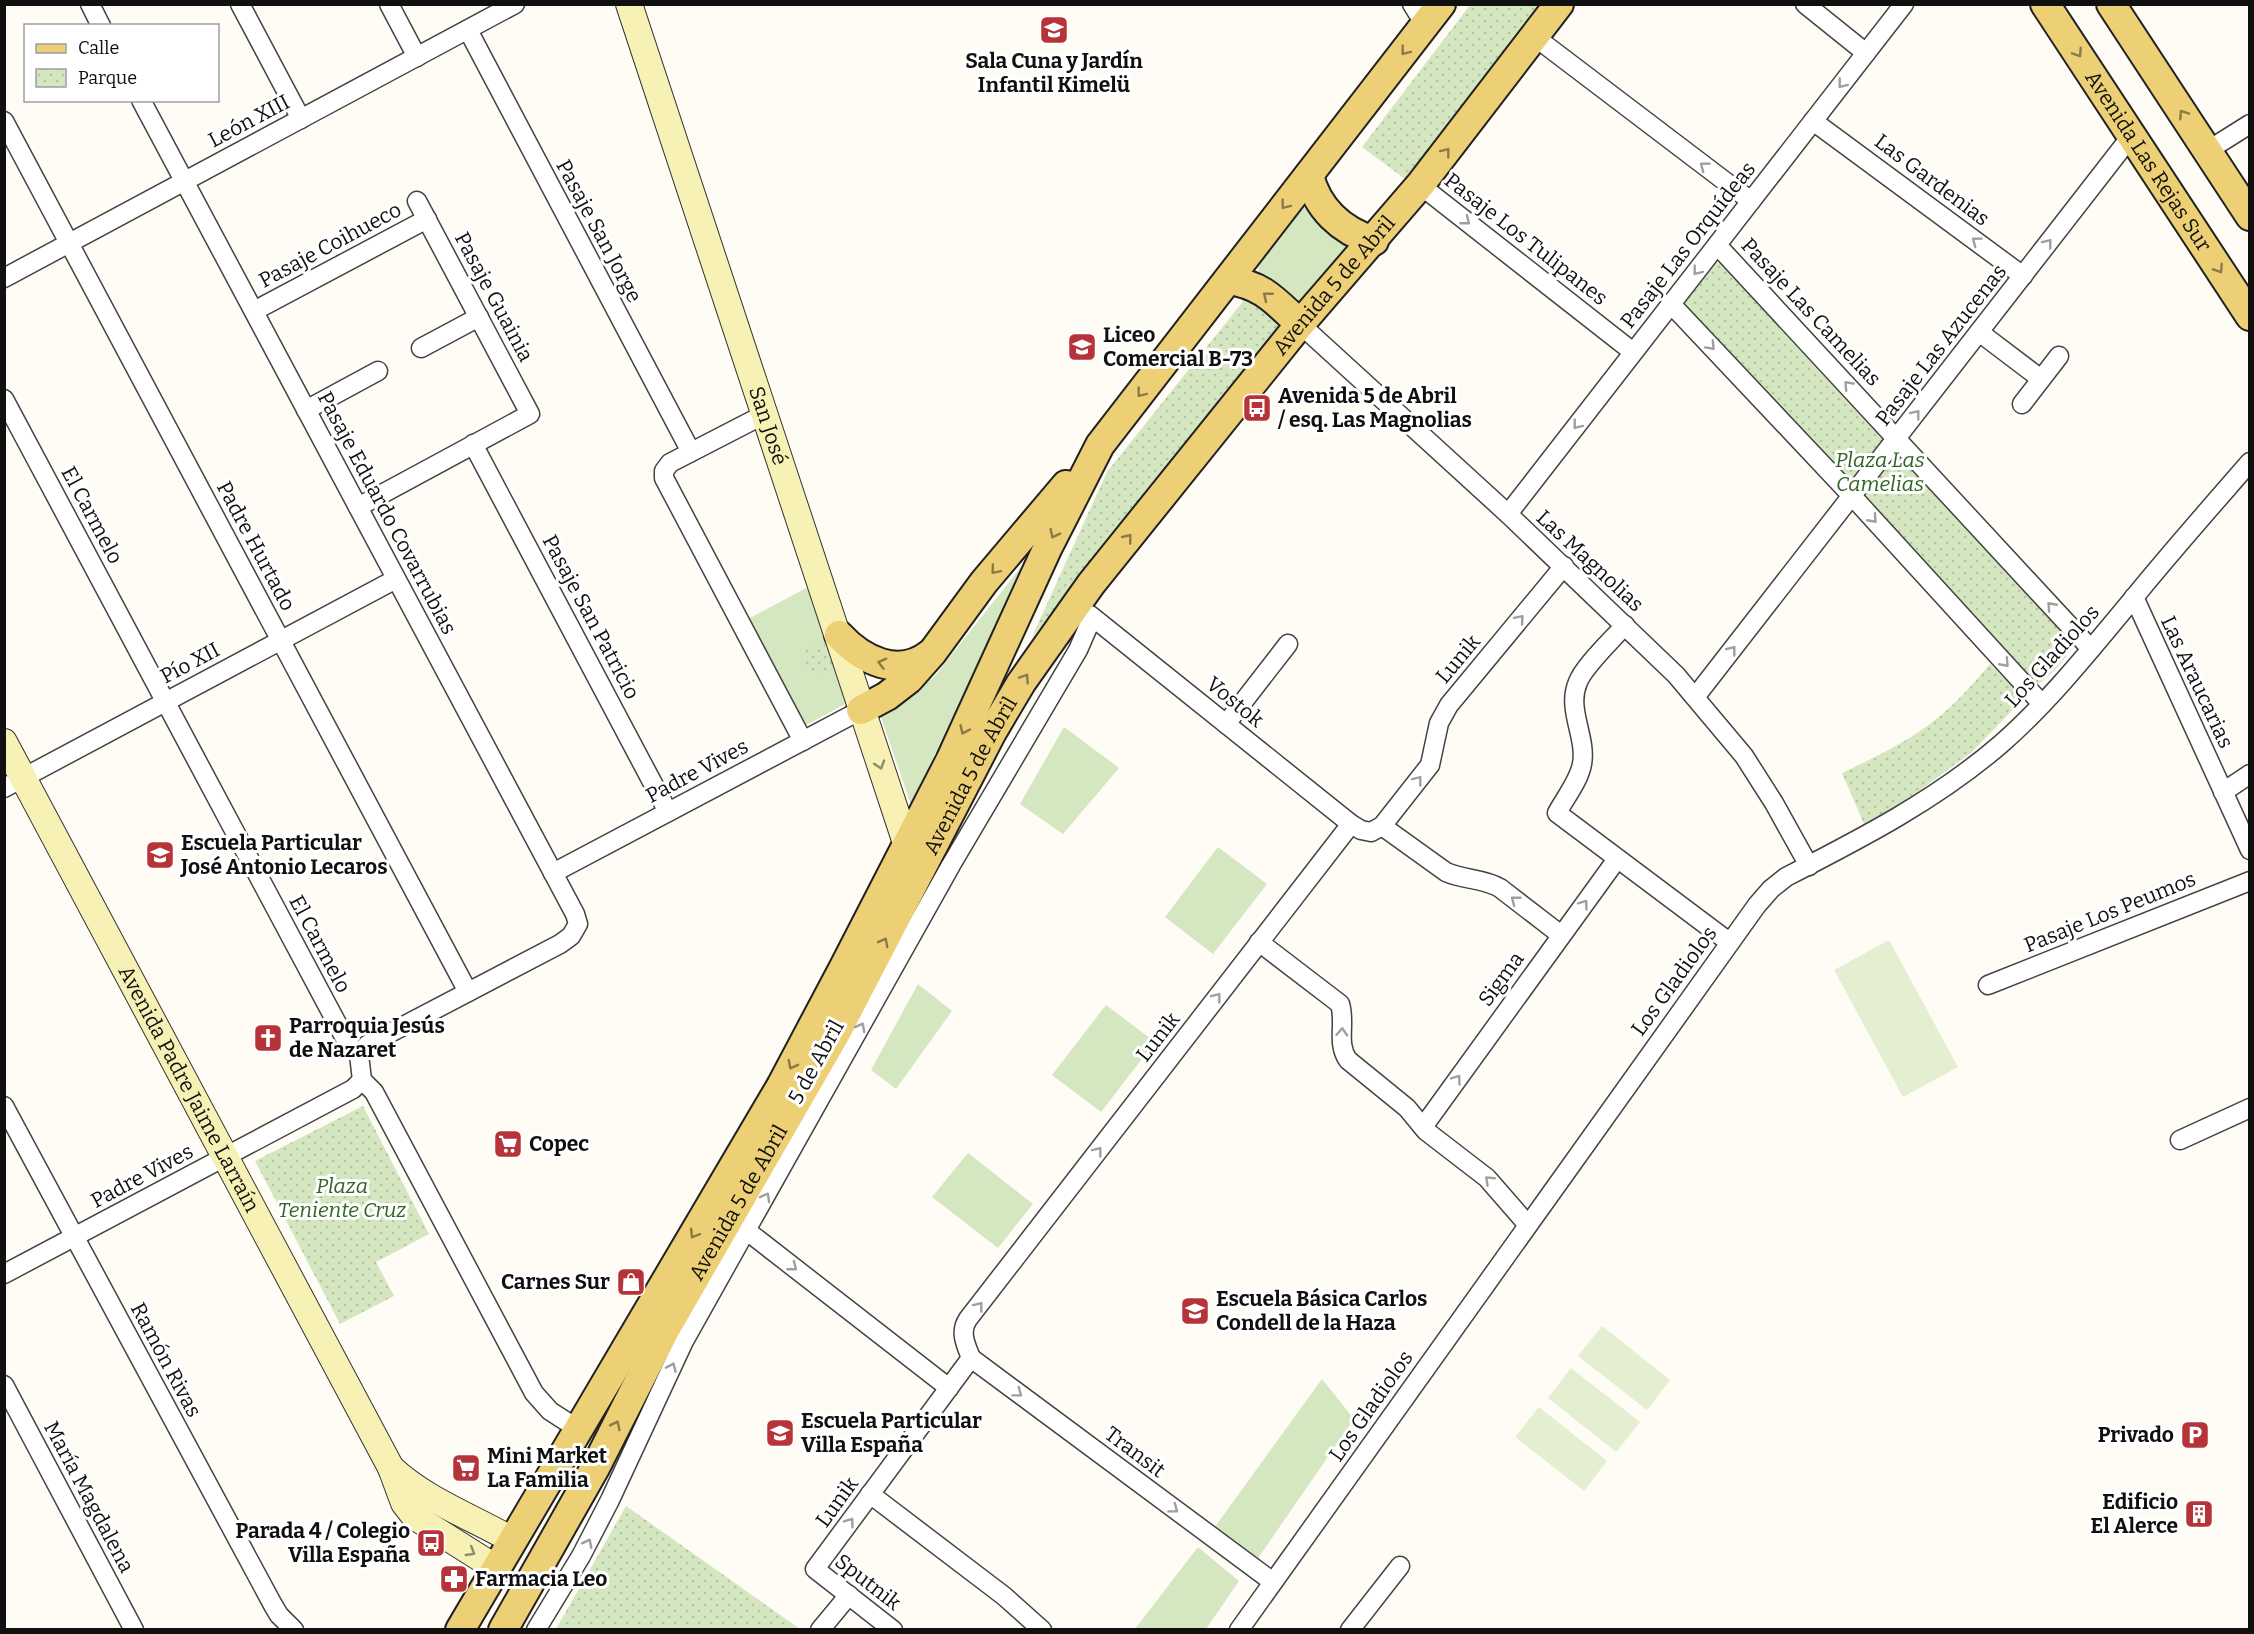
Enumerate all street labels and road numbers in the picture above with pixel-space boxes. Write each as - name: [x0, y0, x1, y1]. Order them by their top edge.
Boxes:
- street label: Avenida Las Rejas Sur: [2079, 66, 2217, 256]
- street label: León XIII: [204, 89, 294, 153]
- street label: Las Gardenias: [1869, 128, 1995, 232]
- street label: Pasaje San Jorge: [550, 155, 648, 307]
- street label: Pasaje Las Orquídeas: [1615, 156, 1761, 334]
- street label: Pasaje Los Tulipanes: [1439, 167, 1613, 311]
- street label: Pasaje Coihueco: [254, 196, 406, 294]
- street label: Avenida 5 de Abril: [1267, 210, 1401, 360]
- street label: Pasaje Guainia: [449, 228, 539, 367]
- street label: Pasaje Las Camelias: [1736, 233, 1886, 391]
- street label: Pasaje Las Azucenas: [1870, 259, 2012, 431]
- street label: San José: [743, 383, 793, 468]
- street label: Pasaje Eduardo Covarrubias: [312, 387, 462, 639]
- street label: El Carmelo: [56, 462, 128, 568]
- street label: Padre Hurtado: [211, 477, 301, 615]
- street label: Las Magnolias: [1531, 505, 1649, 617]
- street label: Pasaje San Patricio: [537, 530, 645, 704]
- street label: Los Gladiolos: [1999, 599, 2105, 713]
- street label: Las Araucarias: [2155, 612, 2239, 752]
- street label: Lunik: [1430, 629, 1486, 689]
- street label: Pío XII: [156, 637, 224, 689]
- street label: Vostok: [1201, 671, 1269, 733]
- street label: Avenida 5 de Abril: [918, 692, 1023, 859]
- street label: Padre Vives: [641, 733, 753, 809]
- street label: Pasaje Los Peumos: [2020, 866, 2200, 958]
- street label: El Carmelo: [284, 891, 356, 997]
- street label: Los Gladiolos: [1626, 921, 1722, 1041]
- street label: Sigma: [1473, 946, 1530, 1011]
- street label: Avenida Padre Jaime Larraín: [113, 961, 265, 1216]
- street label: Lunik: [1131, 1007, 1185, 1067]
- street label: 5 de Abril: [782, 1016, 850, 1108]
- street label: Avenida 5 de Abril: [683, 1120, 793, 1285]
- street label: Padre Vives: [86, 1138, 198, 1214]
- street label: Ramón Rivas: [125, 1298, 207, 1422]
- street label: Los Gladiolos: [1323, 1346, 1419, 1466]
- street label: María Magdalena: [38, 1417, 140, 1578]
- street label: Transit: [1100, 1421, 1171, 1483]
- street label: Lunik: [810, 1472, 864, 1532]
- street label: Sputnik: [830, 1548, 906, 1616]

